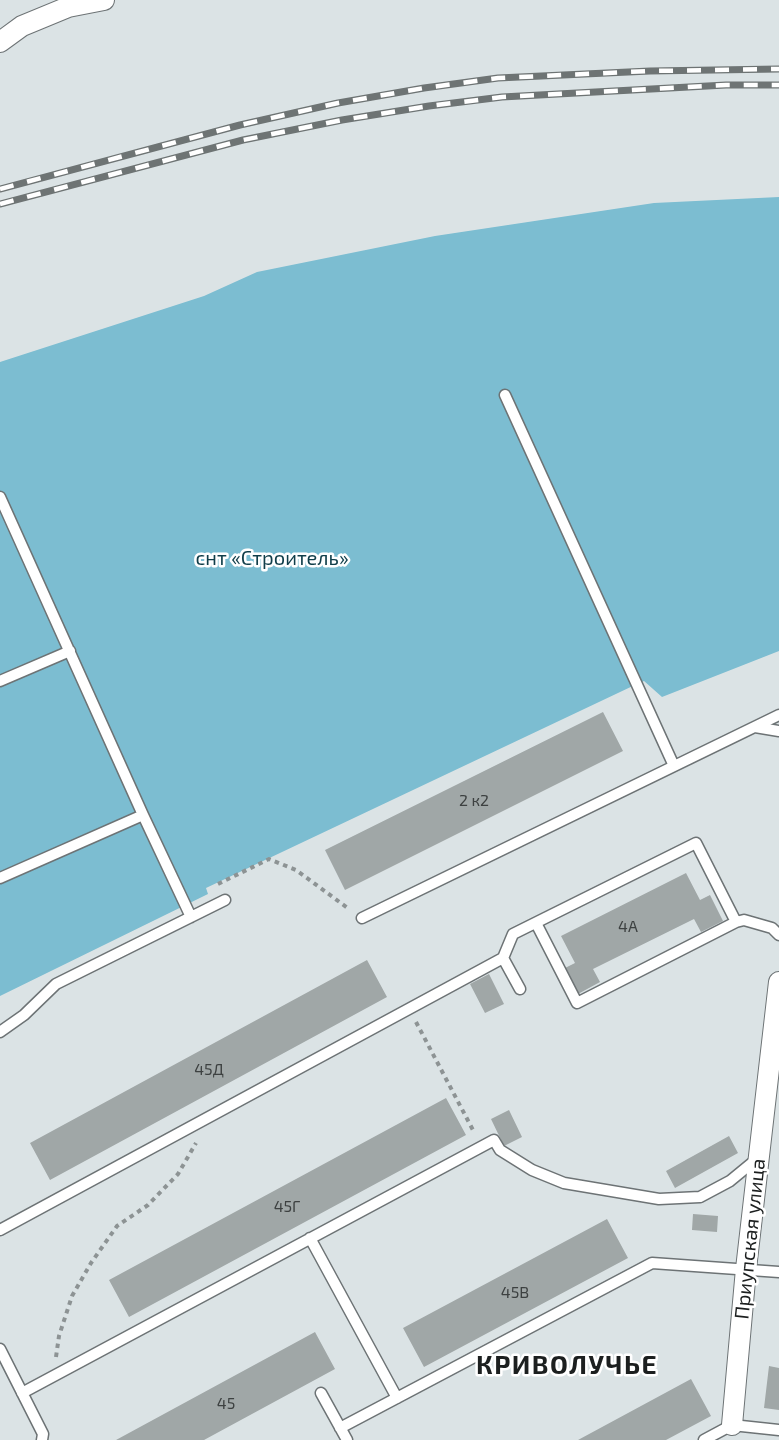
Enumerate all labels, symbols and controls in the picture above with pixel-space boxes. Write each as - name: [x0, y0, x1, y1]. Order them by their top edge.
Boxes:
- park label: снт «Строитель»: [195, 546, 349, 570]
- house number: 2 к2: [459, 791, 489, 811]
- house number: 4А: [618, 917, 638, 937]
- house number: 45Д: [194, 1060, 224, 1080]
- street label: Приупская улица: [730, 1157, 770, 1321]
- house number: 45Г: [274, 1197, 300, 1217]
- house number: 45В: [501, 1283, 529, 1303]
- district label: КРИВОЛУЧЬЕ: [476, 1349, 658, 1381]
- house number: 45: [217, 1394, 235, 1414]

